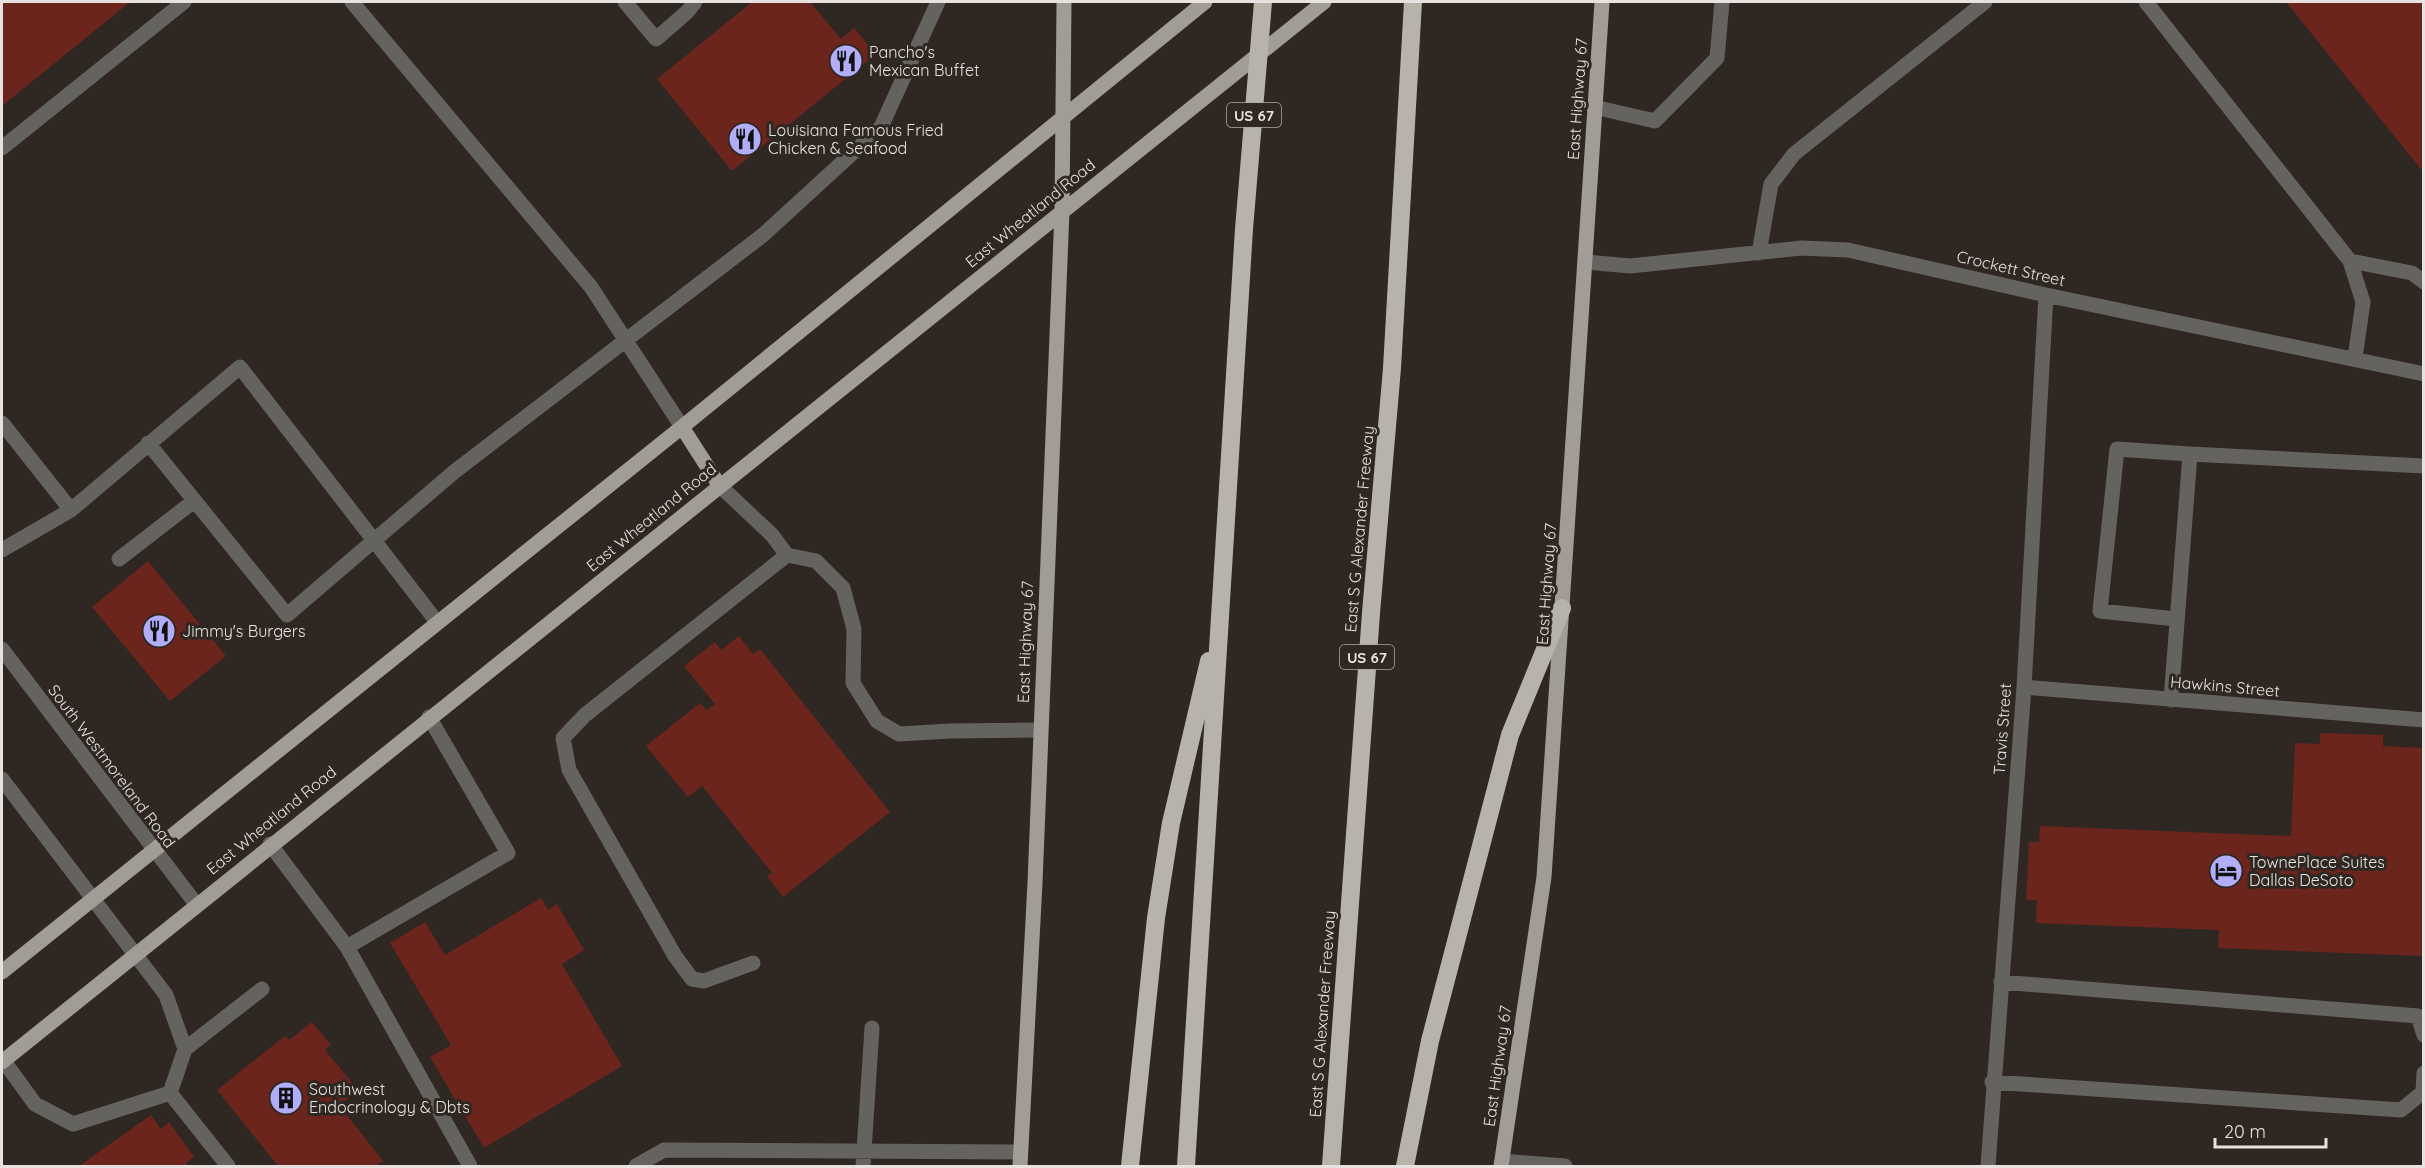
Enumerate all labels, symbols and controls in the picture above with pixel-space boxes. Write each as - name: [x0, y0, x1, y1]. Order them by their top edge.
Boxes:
- street label: East Highway 67: [1563, 37, 1591, 161]
- place label: Pancho's Mexican Buffet: [869, 42, 979, 80]
- restaurant icon: Pancho's Mexican Buffet: [828, 43, 864, 79]
- road number: US 67: [1227, 103, 1281, 127]
- place label: Louisiana Famous Fried Chicken & Seafood: [768, 120, 944, 158]
- restaurant icon: Louisiana Famous Fried Chicken & Seafood: [727, 121, 763, 157]
- street label: East Wheatland Road: [961, 154, 1099, 272]
- street label: Crockett Street: [1955, 246, 2067, 290]
- street label: East S G Alexander Freeway: [1340, 425, 1378, 633]
- street label: East Wheatland Road: [582, 458, 720, 576]
- street label: East Highway 67: [1532, 522, 1560, 646]
- street label: East Highway 67: [1013, 581, 1037, 703]
- restaurant icon: Jimmy's Burgers: [141, 613, 177, 649]
- place label: Jimmy's Burgers: [182, 621, 306, 641]
- road number: US 67: [1340, 645, 1394, 669]
- street label: Hawkins Street: [2169, 671, 2281, 701]
- street label: South Westmoreland Road: [44, 680, 180, 852]
- street label: Travis Street: [1989, 683, 2015, 775]
- street label: East Wheatland Road: [202, 761, 340, 879]
- place label: TownePlace Suites Dallas DeSoto: [2249, 852, 2385, 890]
- hotel icon: TownePlace Suites Dallas DeSoto: [2208, 853, 2244, 889]
- street label: East S G Alexander Freeway: [1305, 910, 1339, 1118]
- street label: East Highway 67: [1479, 1004, 1515, 1128]
- place label: Southwest Endocrinology & Dbts: [309, 1079, 470, 1117]
- building icon: Southwest Endocrinology & Dbts: [268, 1080, 304, 1116]
- scale bar: [2215, 1111, 2326, 1149]
- text: 20 m: [2224, 1120, 2266, 1143]

